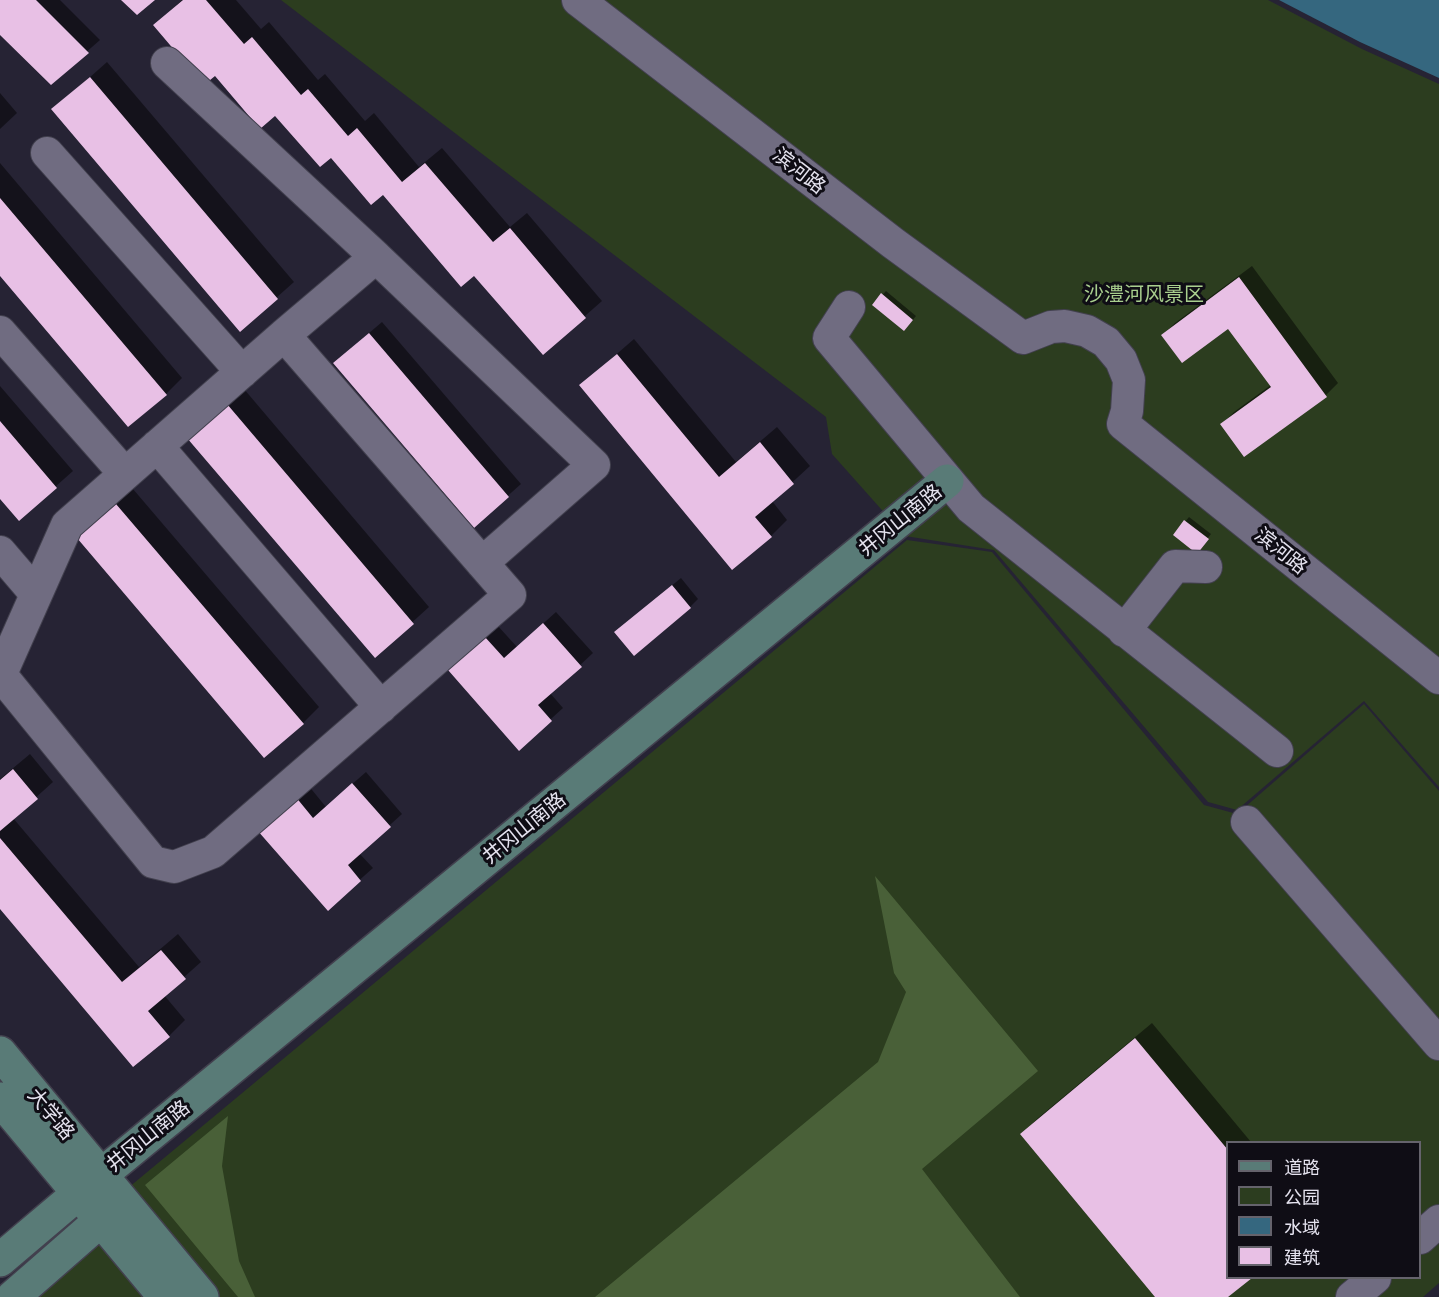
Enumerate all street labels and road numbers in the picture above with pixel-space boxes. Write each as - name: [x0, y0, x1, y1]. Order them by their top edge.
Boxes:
- street label: 滨河路: [768, 143, 830, 199]
- street label: 井冈山南路: [854, 479, 946, 561]
- street label: 滨河路: [1250, 523, 1312, 579]
- street label: 井冈山南路: [478, 787, 570, 869]
- street label: 大学路: [23, 1083, 79, 1145]
- street label: 井冈山南路: [102, 1095, 194, 1177]

